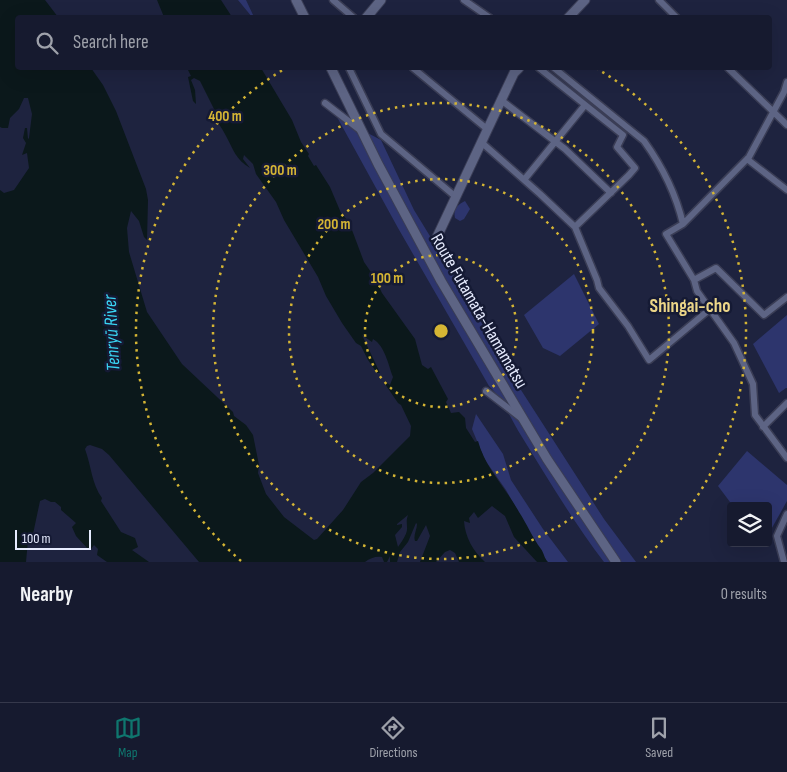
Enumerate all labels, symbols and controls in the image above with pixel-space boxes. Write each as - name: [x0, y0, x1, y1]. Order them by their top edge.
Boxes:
- search box: [15, 15, 772, 70]
- icon: search: [33, 29, 61, 57]
- text: Search here: [73, 31, 149, 54]
- text: 400 m: [208, 107, 242, 126]
- text: 300 m: [263, 161, 297, 180]
- text: 200 m: [317, 215, 351, 234]
- street label: Route Futamata-Hamamatsu: [426, 230, 532, 392]
- text: 100 m: [371, 269, 403, 288]
- water label: Tenryū River: [98, 293, 125, 372]
- district label: Shingai-cho: [650, 295, 730, 318]
- centre of rings: [432, 322, 450, 340]
- map controls: [727, 502, 772, 547]
- button: layers: [727, 502, 772, 547]
- scale bar: [15, 527, 91, 550]
- text: 100 m: [22, 530, 51, 547]
- text: Nearby: [20, 582, 73, 607]
- text: 0 results: [721, 585, 767, 604]
- tab: Map: [114, 714, 142, 761]
- tab: Directions: [369, 714, 418, 761]
- tab: Saved: [645, 714, 673, 761]

